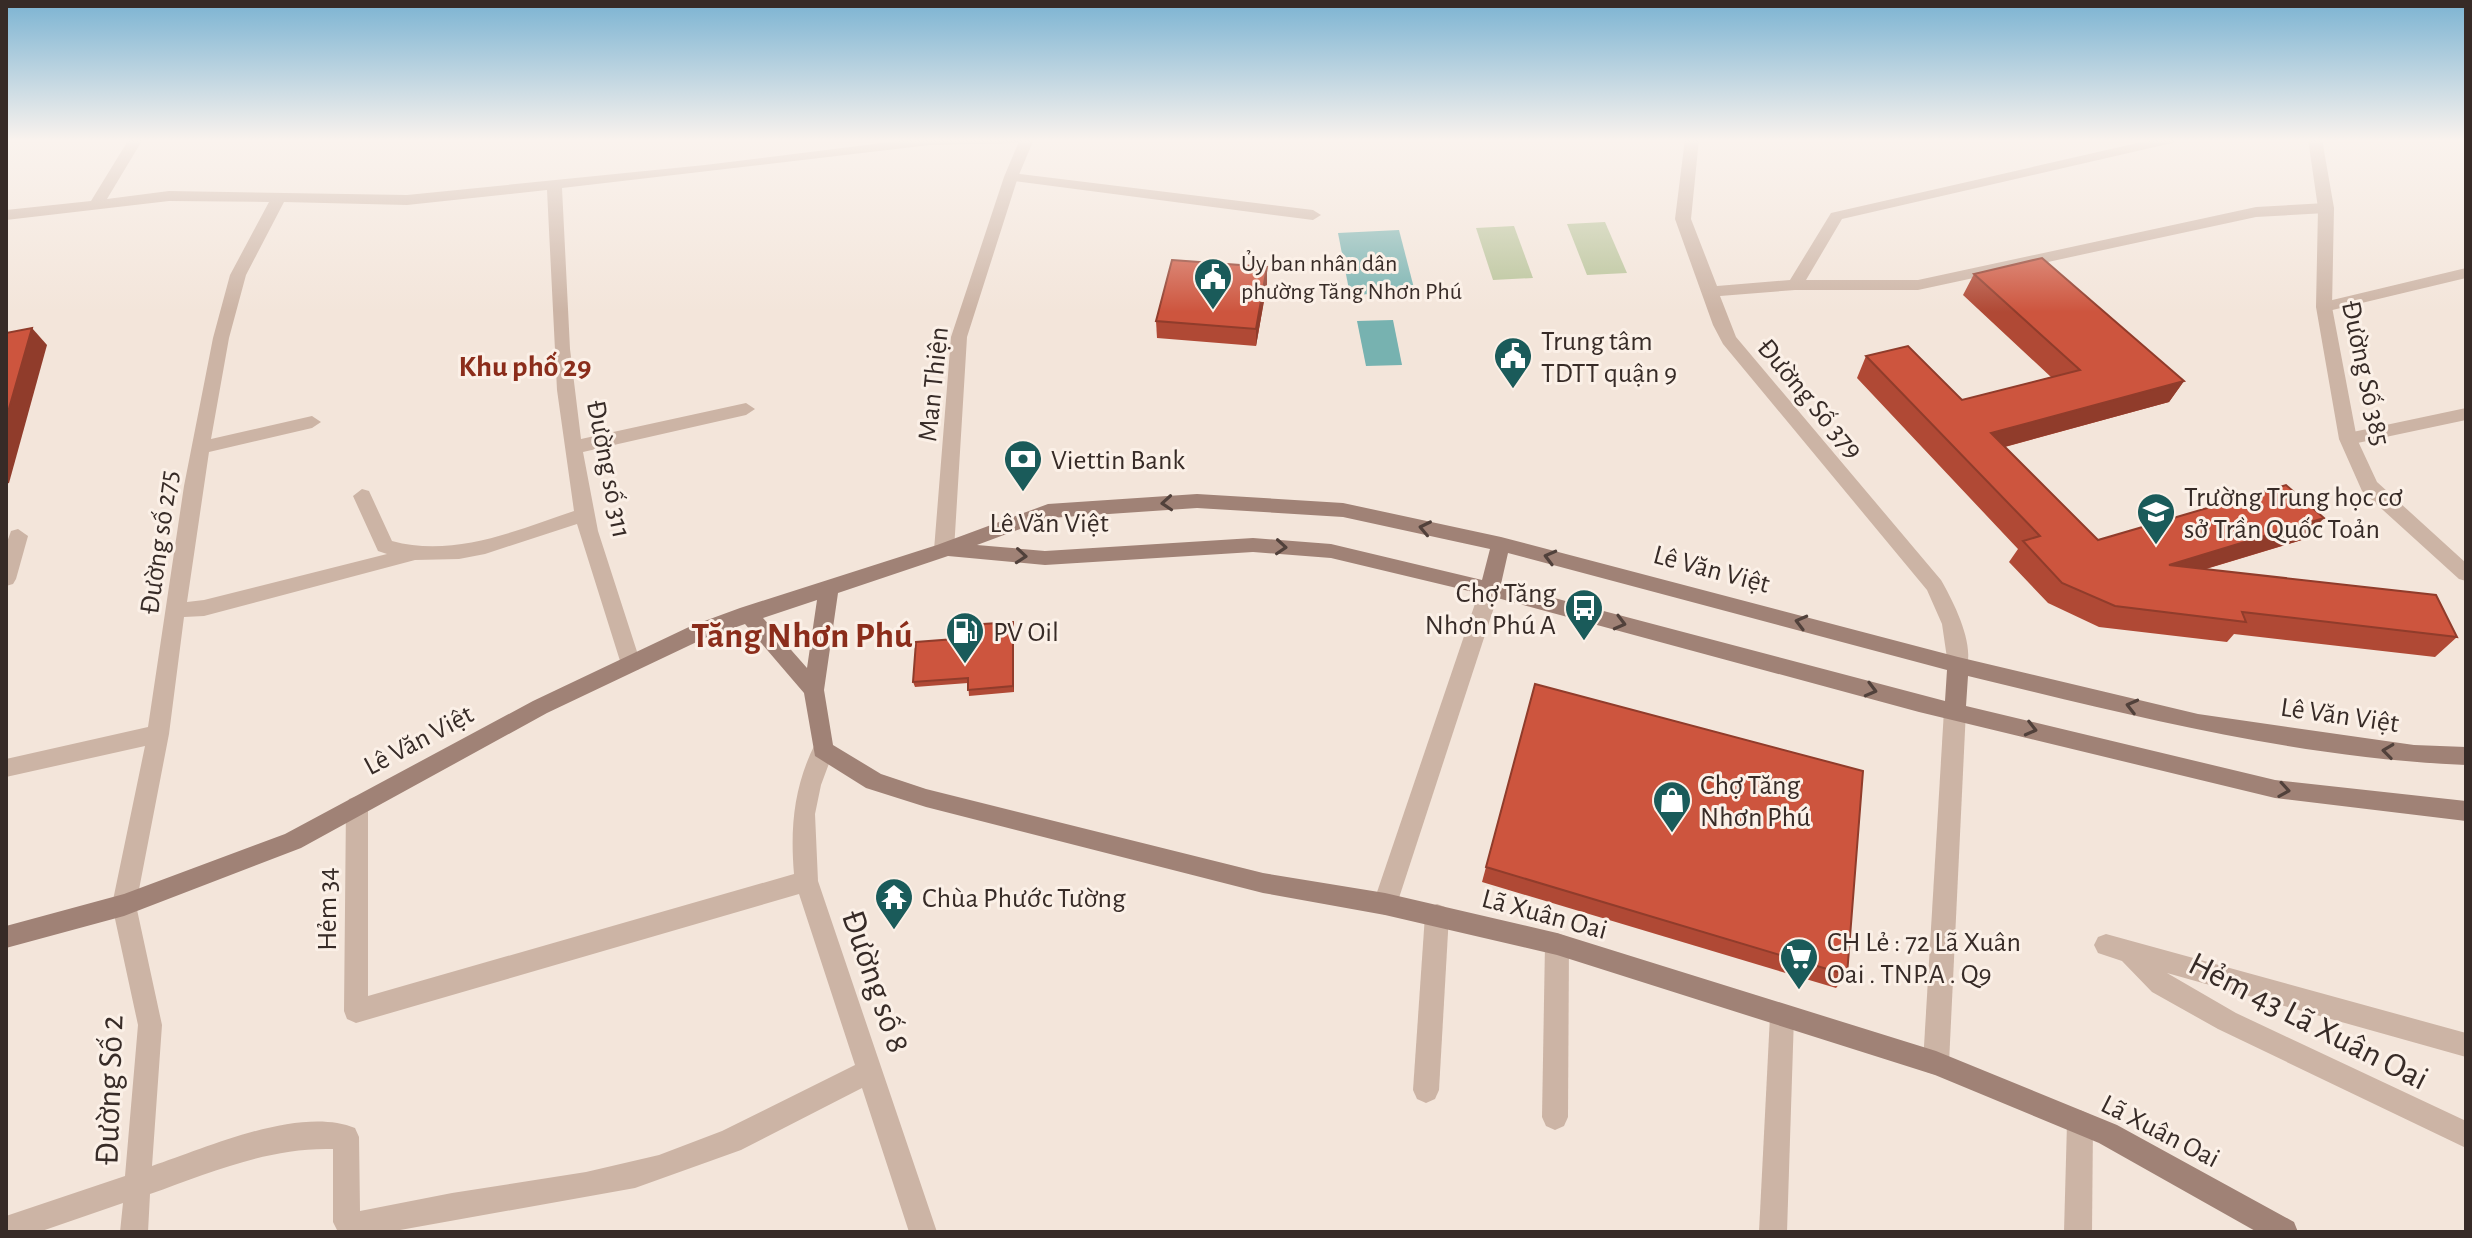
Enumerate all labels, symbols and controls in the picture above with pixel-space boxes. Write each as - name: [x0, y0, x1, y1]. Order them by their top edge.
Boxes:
- place label: Ủy ban nhân dân phường Tăng Nhơn Phú: [1241, 250, 1462, 304]
- public building icon: Ủy ban nhân dân phường Tăng Nhơn Phú: [1192, 256, 1234, 311]
- street label: Đường Số 385: [2336, 298, 2394, 449]
- street label: Man Thiện: [914, 325, 954, 443]
- place label: Trung tâm TDTT quận 9: [1541, 328, 1677, 388]
- street label: Đường Số 379: [1751, 334, 1868, 465]
- public building icon: Trung tâm TDTT quận 9: [1492, 335, 1534, 390]
- district label: Khu phố 29: [458, 351, 592, 382]
- street label: Đường số 311: [581, 398, 635, 541]
- bank icon: Viettin Bank: [1002, 438, 1044, 493]
- place label: Viettin Bank: [1051, 447, 1185, 475]
- street label: Đường số 275: [136, 469, 184, 616]
- place label: Trường Trung học cơ sở Trần Quốc Toản: [2184, 484, 2403, 544]
- school or university icon: Trường Trung học cơ sở Trần Quốc Toản: [2135, 491, 2177, 546]
- one-way arrow: [1160, 494, 1173, 511]
- street label: Lê Văn Việt: [989, 510, 1109, 538]
- one-way arrow: [1419, 520, 1432, 537]
- one-way arrow: [1275, 538, 1288, 555]
- street label: Lê Văn Việt: [1650, 541, 1773, 599]
- one-way arrow: [1015, 547, 1028, 564]
- one-way arrow: [1543, 549, 1557, 566]
- place label: Chợ Tăng Nhơn Phú A: [1425, 580, 1556, 640]
- bus stop icon: Chợ Tăng Nhơn Phú A: [1563, 587, 1605, 642]
- fuel station icon: PV Oil: [944, 610, 986, 665]
- one-way arrow: [1612, 614, 1626, 631]
- one-way arrow: [1795, 615, 1809, 632]
- district label: Tăng Nhơn Phú: [691, 618, 913, 654]
- place label: PV Oil: [993, 619, 1059, 647]
- one-way arrow: [1863, 681, 1877, 698]
- street label: Lê Văn Việt: [2279, 694, 2401, 738]
- one-way arrow: [2126, 699, 2140, 716]
- street label: Lê Văn Việt: [360, 700, 478, 781]
- one-way arrow: [2024, 719, 2038, 736]
- one-way arrow: [2381, 743, 2395, 760]
- place label: Chợ Tăng Nhơn Phú: [1700, 772, 1810, 832]
- shop icon: Chợ Tăng Nhơn Phú: [1651, 779, 1693, 834]
- one-way arrow: [2277, 781, 2290, 798]
- street label: Hẻm 34: [314, 867, 342, 951]
- temple icon: Chùa Phước Tường: [873, 876, 915, 931]
- place label: Chùa Phước Tường: [922, 885, 1126, 913]
- street label: Lã Xuân Oai: [1479, 885, 1610, 945]
- street label: Đường số 8: [835, 906, 915, 1057]
- place label: CH Lẻ : 72 Lã Xuân Oai . TNP.A . Q9: [1827, 929, 2021, 989]
- supermarket icon: CH Lẻ : 72 Lã Xuân Oai . TNP.A . Q9: [1778, 936, 1820, 991]
- street label: Hẻm 43 Lã Xuân Oai: [2183, 947, 2433, 1097]
- street label: Đường Số 2: [90, 1014, 130, 1166]
- street label: Lã Xuân Oai: [2096, 1090, 2224, 1174]

